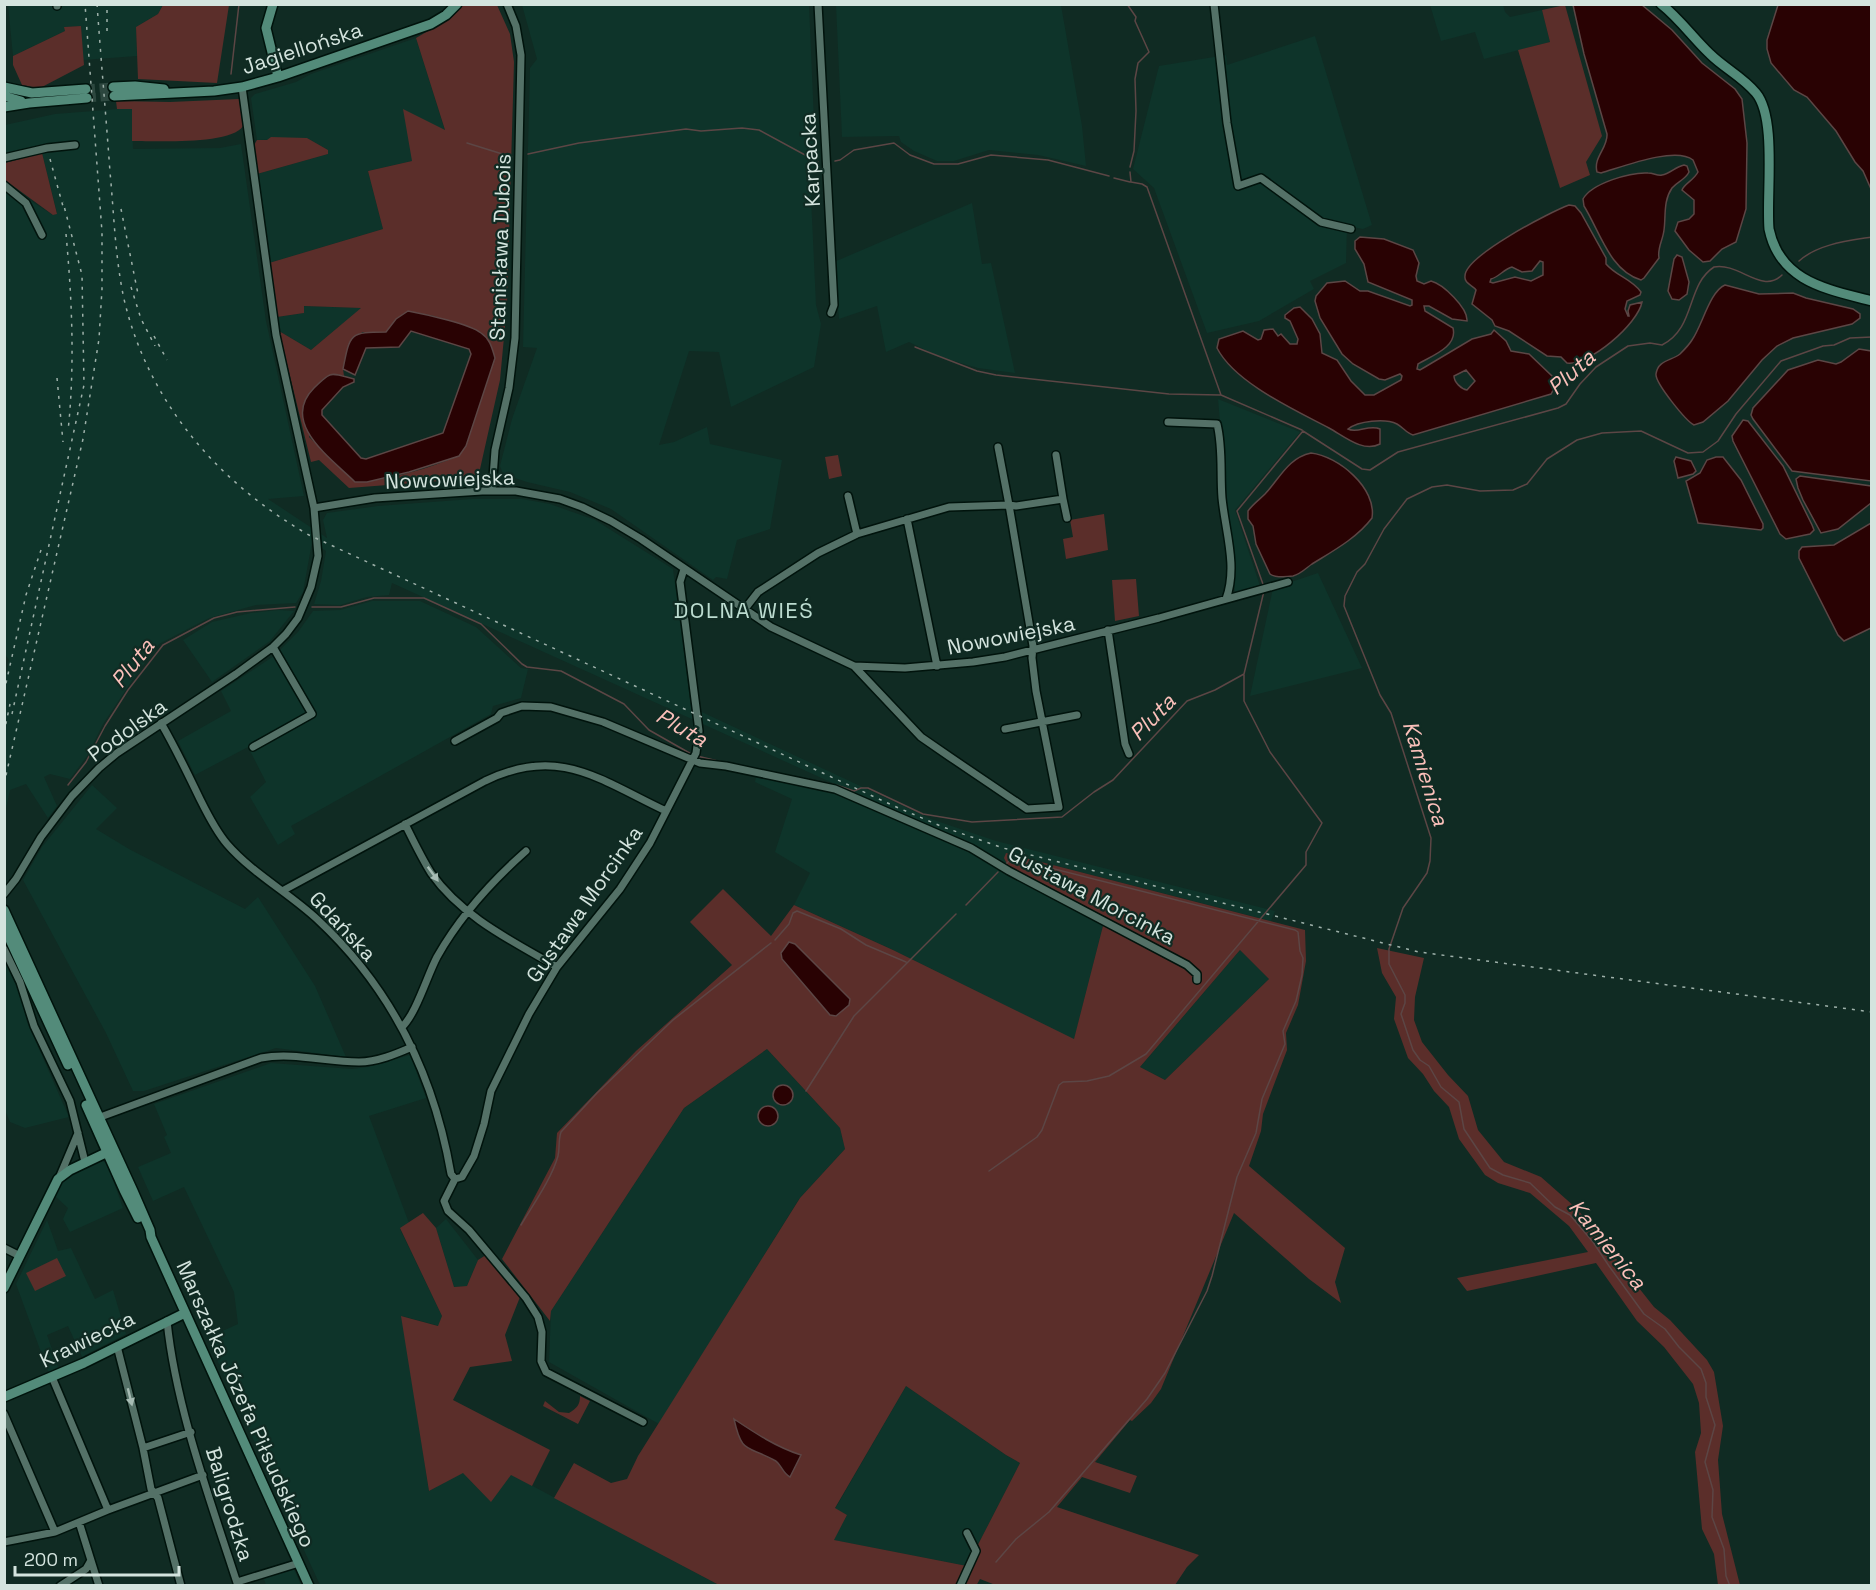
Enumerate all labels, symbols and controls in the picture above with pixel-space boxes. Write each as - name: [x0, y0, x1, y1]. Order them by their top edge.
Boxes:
- street label: Jagiellońska: [238, 16, 366, 80]
- street label: Karpacka: [794, 112, 826, 208]
- street label: Stanisława Dubois: [483, 153, 517, 341]
- water label: Pluta: [1541, 343, 1601, 401]
- street label: Nowowiejska: [385, 463, 515, 495]
- district label: DOLNA WIEŚ: [674, 596, 814, 624]
- street label: Nowowiejska: [945, 609, 1077, 661]
- water label: Pluta: [104, 633, 160, 693]
- water label: Pluta: [1123, 687, 1181, 746]
- street label: Podolska: [82, 692, 172, 768]
- water label: Pluta: [651, 701, 713, 753]
- water label: Kamienica: [1397, 717, 1455, 829]
- street label: Gustawa Morcinka: [520, 820, 648, 988]
- street label: Gustawa Morcinka: [1004, 840, 1180, 950]
- one-way arrow: [427, 867, 439, 882]
- street label: Gdańska: [304, 885, 382, 967]
- water label: Kamienica: [1563, 1193, 1653, 1295]
- street label: Marszałka Józefa Piłsudskiego: [170, 1256, 322, 1552]
- street label: Krawiecka: [35, 1304, 139, 1374]
- one-way arrow: [125, 1388, 135, 1406]
- street label: Baligrodzka: [200, 1444, 260, 1564]
- scale bar: [15, 1539, 178, 1577]
- text: 200 m: [24, 1548, 78, 1571]

